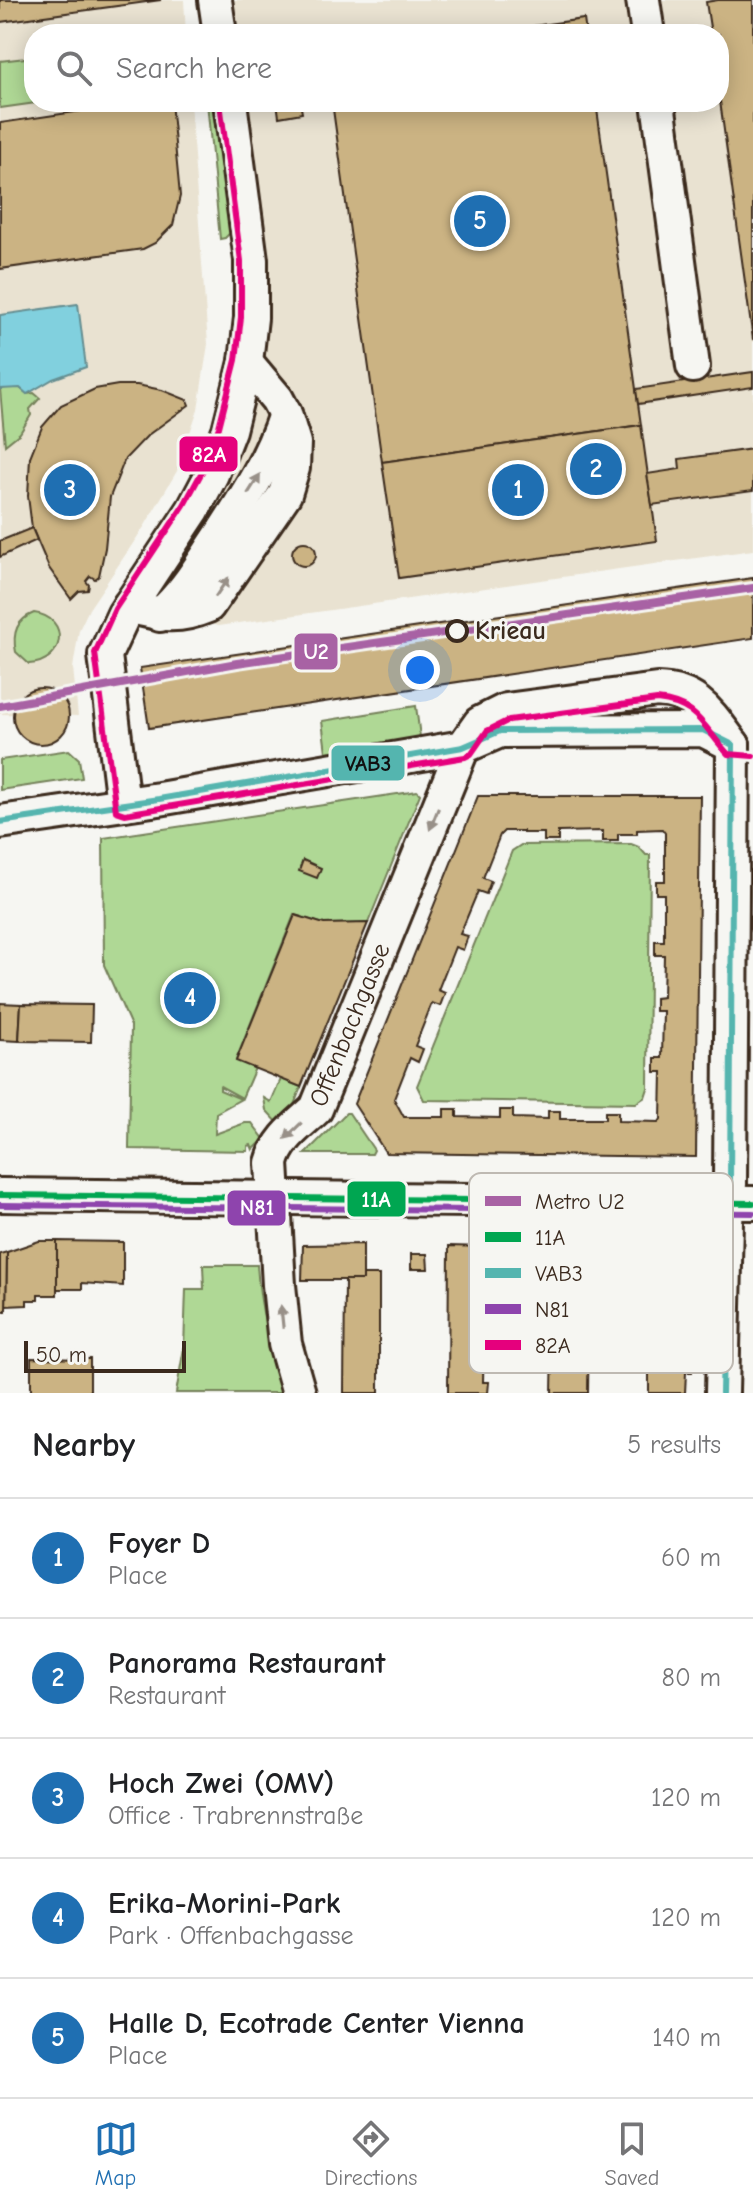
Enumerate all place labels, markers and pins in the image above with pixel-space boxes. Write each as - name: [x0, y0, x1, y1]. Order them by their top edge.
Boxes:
- pin: 5: [454, 191, 506, 251]
- pin: 2: [570, 439, 622, 499]
- pin: 3: [44, 460, 96, 520]
- pin: 1: [492, 460, 544, 520]
- place label: Krieau: [475, 616, 546, 646]
- marker: Krieau: [446, 620, 468, 642]
- pin: 4: [164, 968, 216, 1028]

